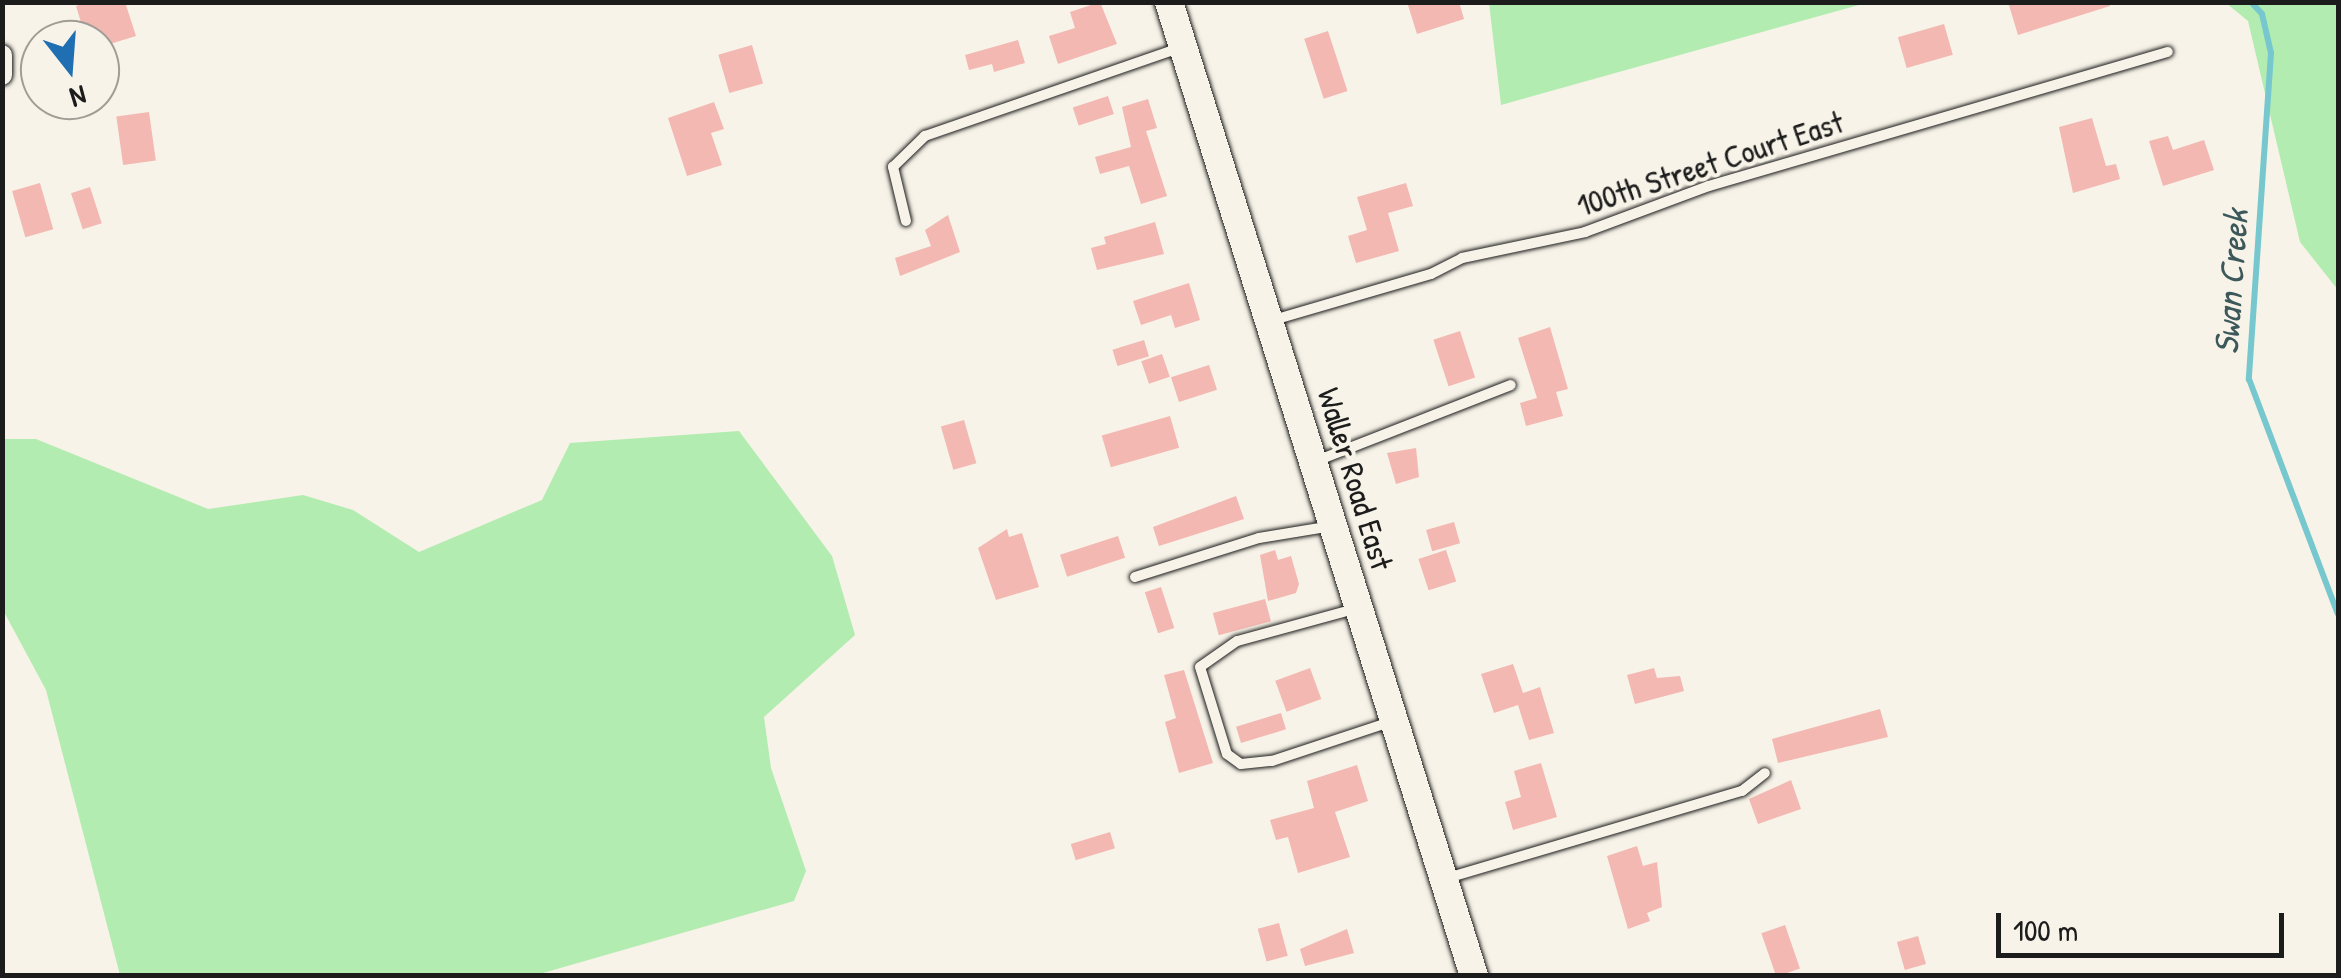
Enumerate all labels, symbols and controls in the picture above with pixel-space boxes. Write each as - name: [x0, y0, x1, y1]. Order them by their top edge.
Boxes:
- north arrow: [20, 20, 120, 120]
- text: N: [66, 76, 91, 117]
- street label: 100th Street Court East: [1572, 103, 1848, 225]
- water label: Swan Creek: [2205, 208, 2257, 356]
- street label: Waller Road East: [1309, 383, 1401, 575]
- scale bar: [2001, 893, 2288, 955]
- text: 100 m: [2013, 910, 2078, 950]

